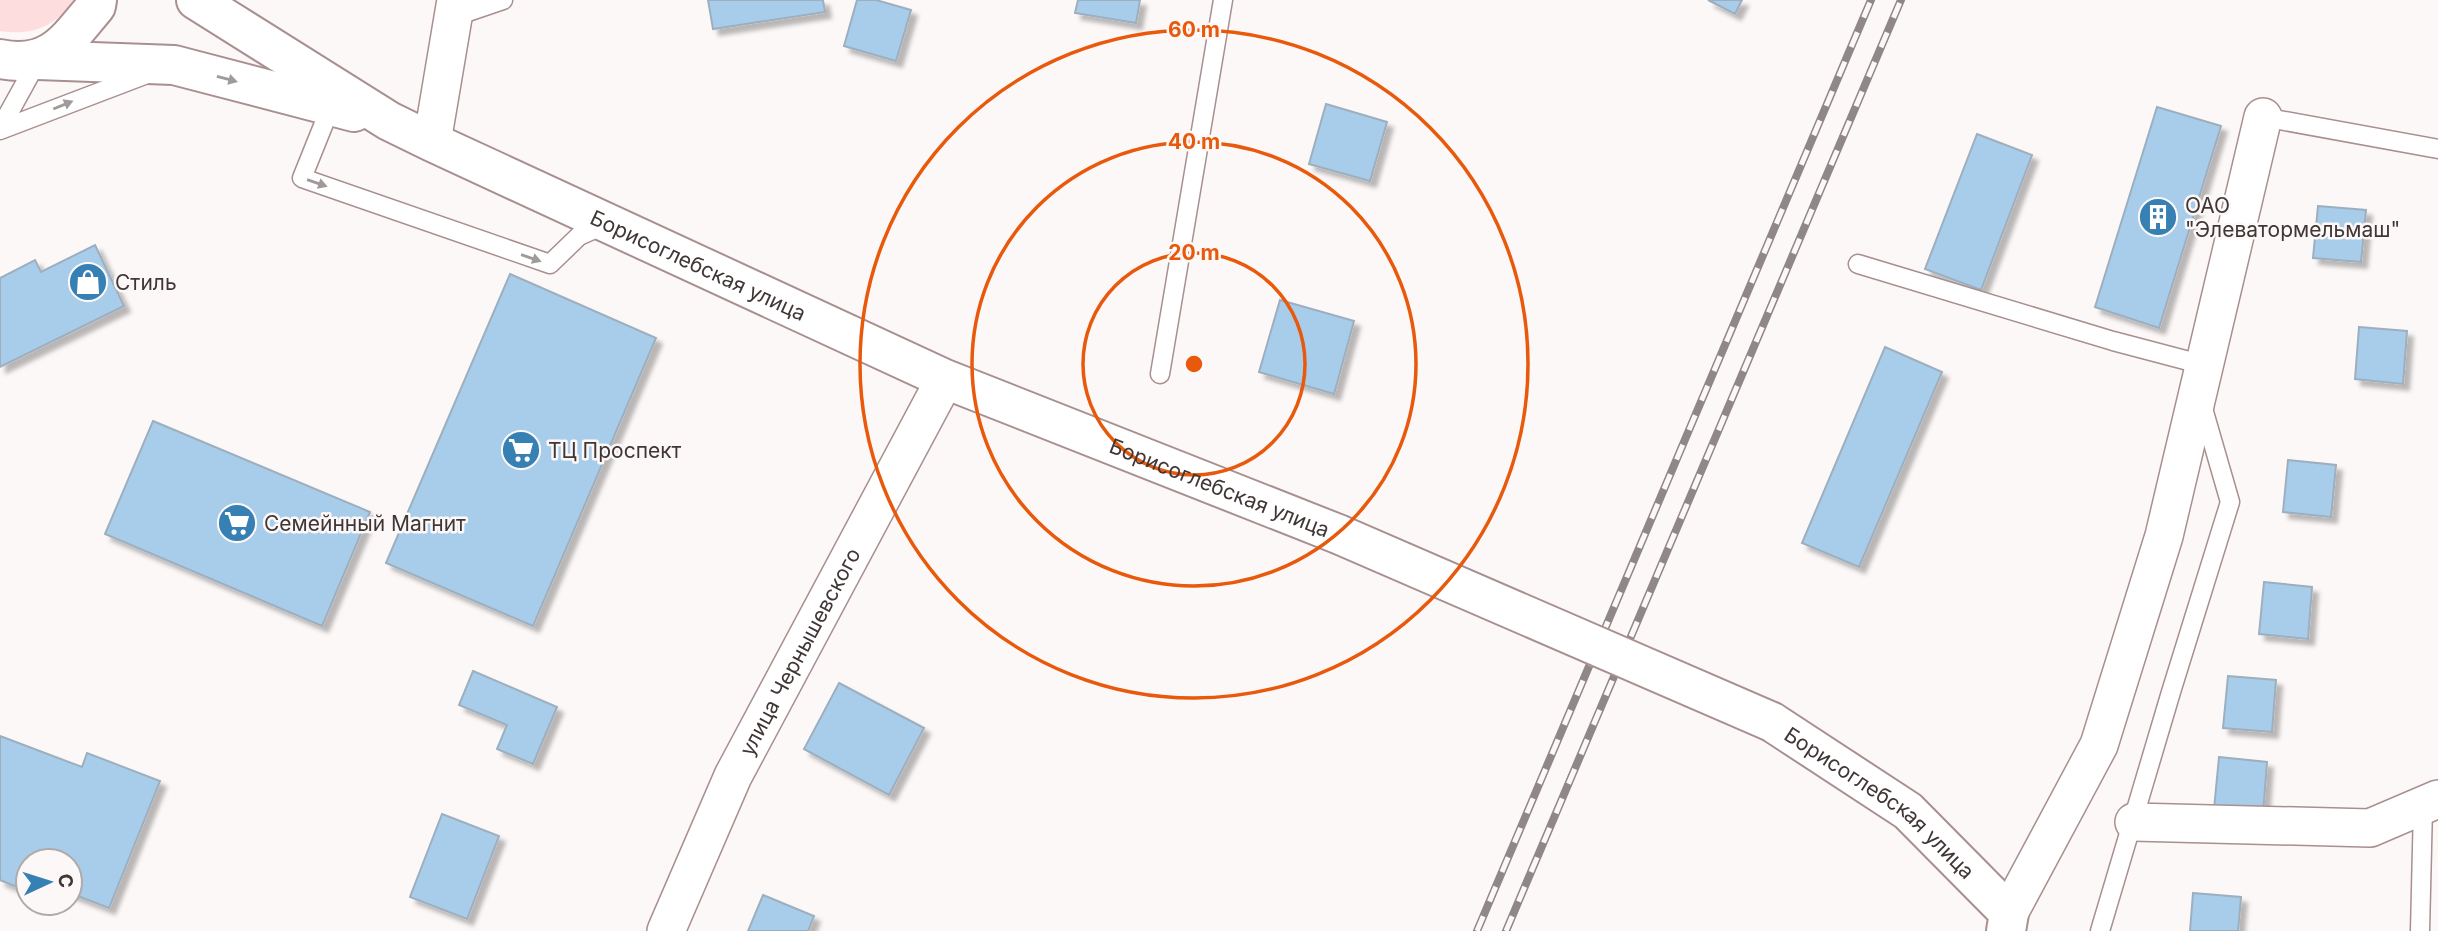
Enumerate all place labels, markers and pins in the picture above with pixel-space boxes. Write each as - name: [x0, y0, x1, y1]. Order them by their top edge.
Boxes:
- place label: ОАО "Элеватормельмаш": [2185, 193, 2400, 242]
- building icon: ОАО "Элеватормельмаш": [2137, 196, 2179, 238]
- shop icon: Стиль: [67, 261, 109, 303]
- place label: Стиль: [115, 270, 177, 295]
- centre of rings: [1182, 352, 1206, 376]
- supermarket icon: ТЦ Проспект: [500, 429, 542, 471]
- place label: ТЦ Проспект: [548, 438, 682, 463]
- supermarket icon: Семейнный Магнит: [216, 502, 258, 544]
- place label: Семейнный Магнит: [264, 511, 466, 536]

